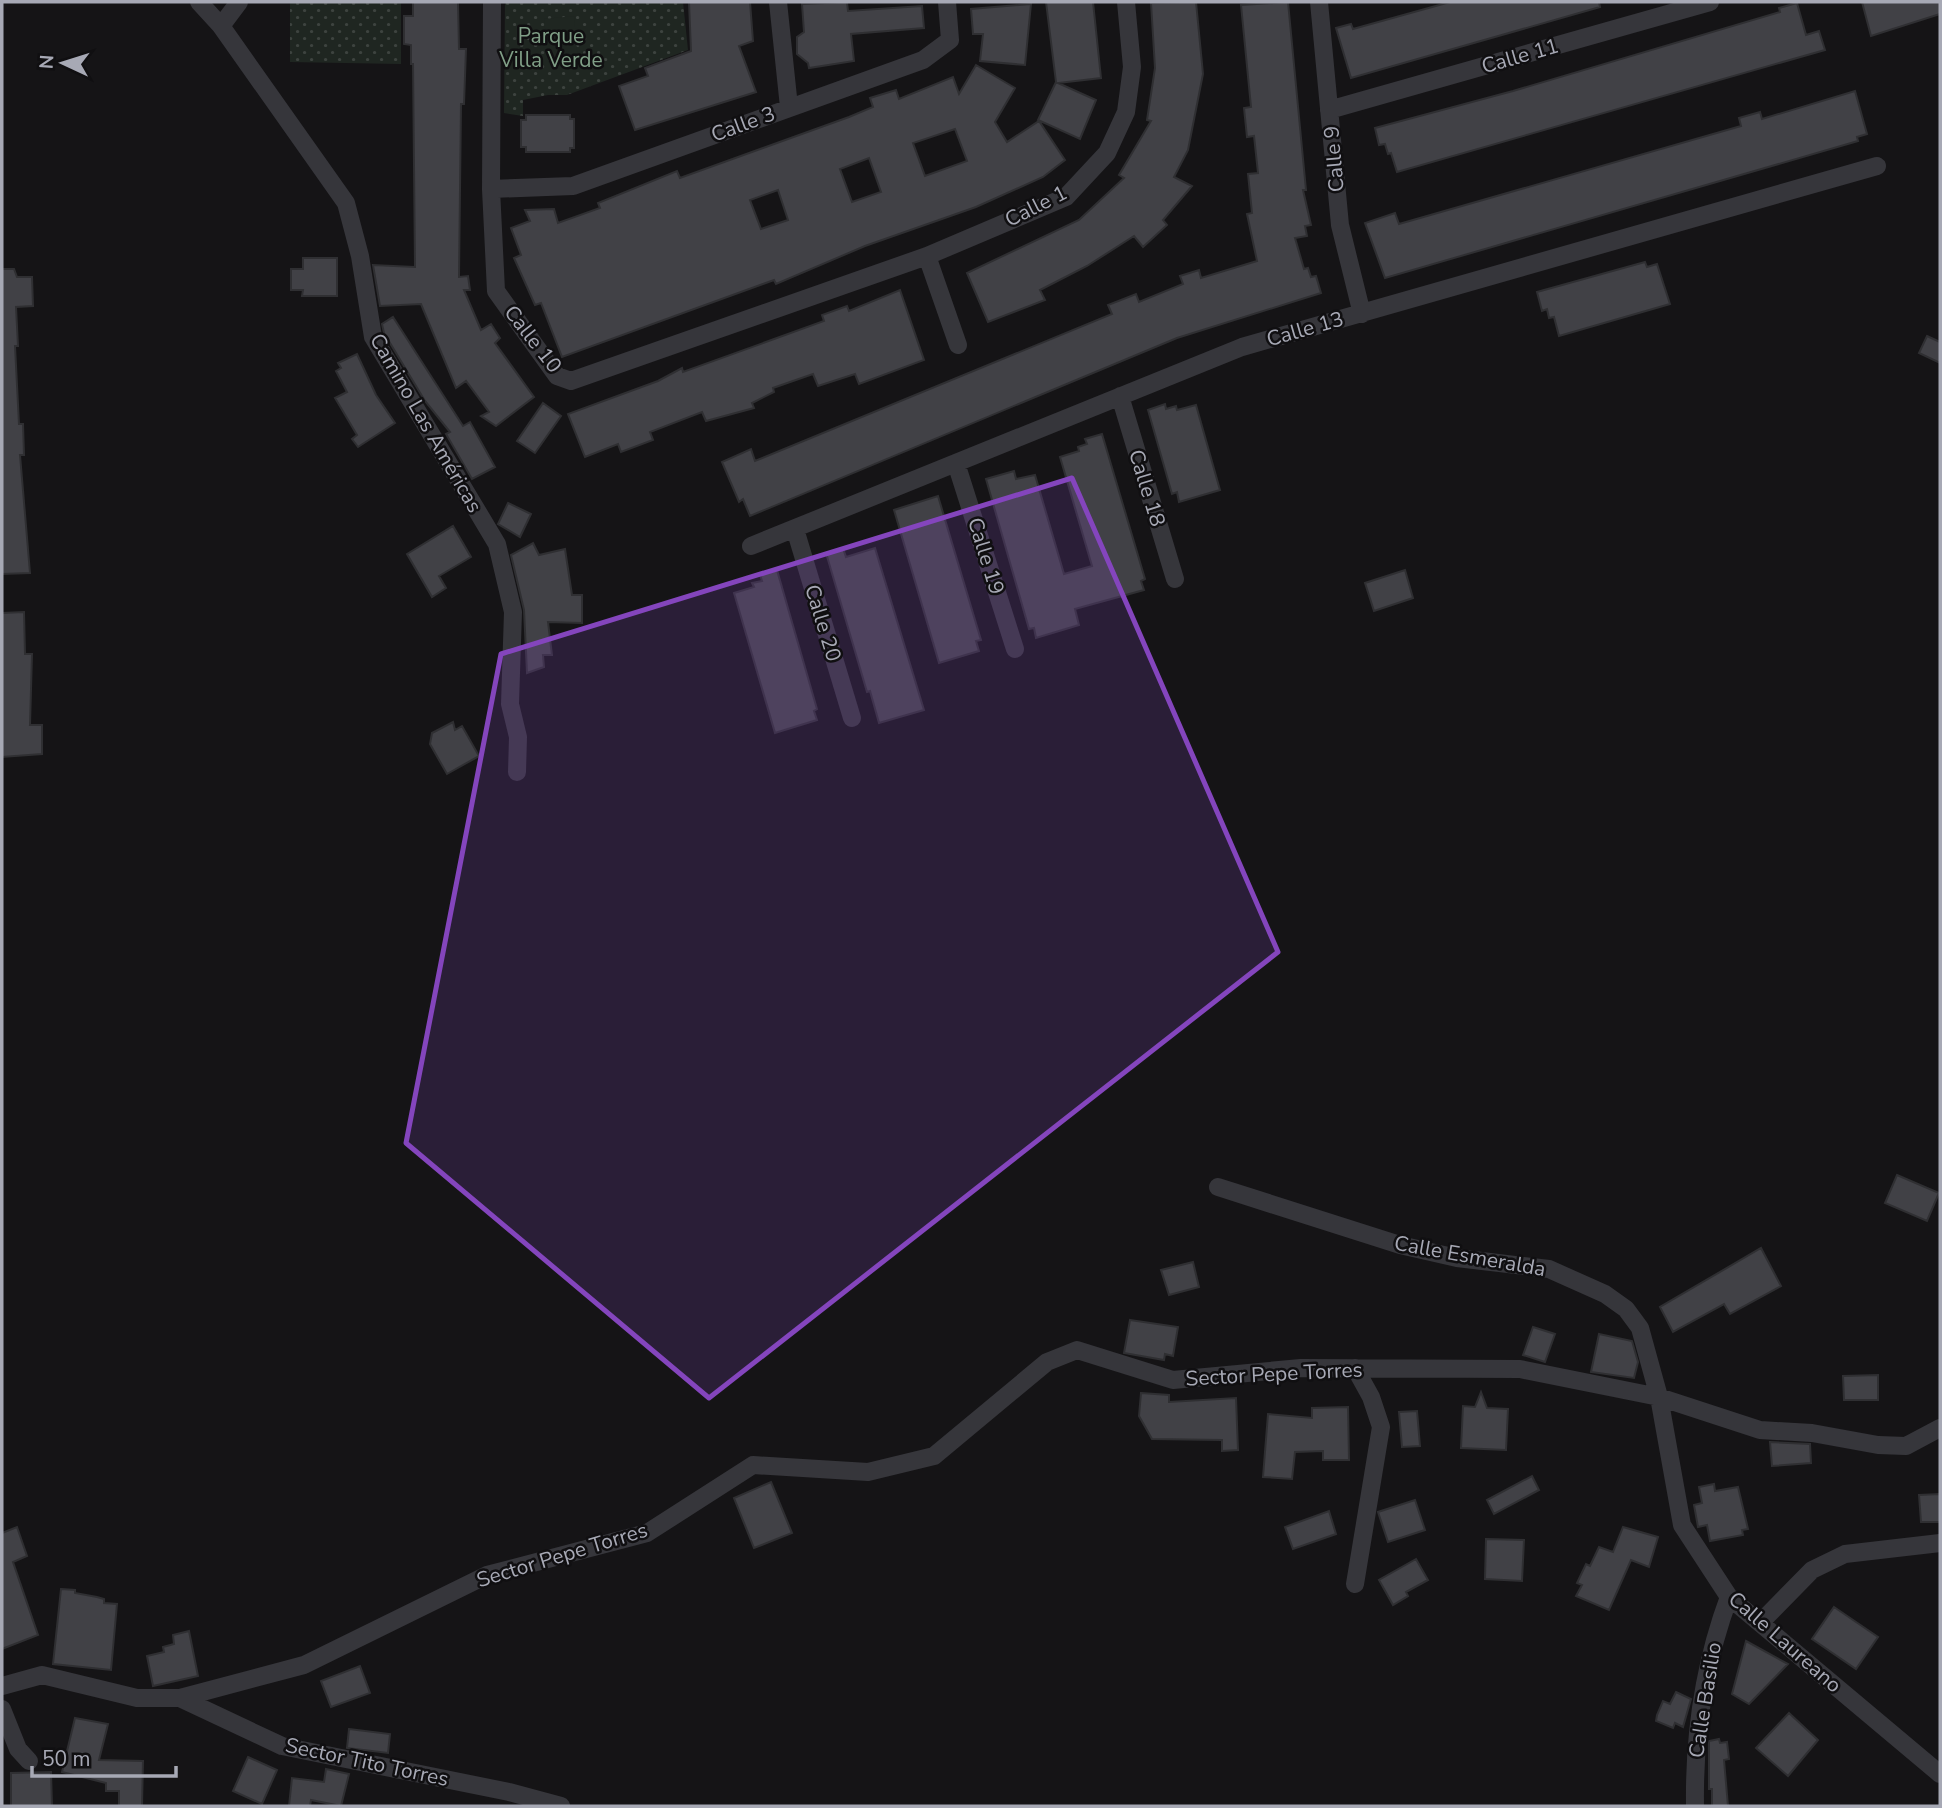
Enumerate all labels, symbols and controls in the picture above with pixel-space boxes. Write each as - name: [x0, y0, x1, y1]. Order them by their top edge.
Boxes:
- park label: Parque Villa Verde: [498, 22, 603, 74]
- north arrow: [28, 28, 98, 98]
- street label: Calle 11: [1478, 32, 1562, 80]
- text: N: [34, 54, 61, 70]
- street label: Calle 3: [707, 99, 779, 149]
- street label: Calle 9: [1317, 125, 1351, 193]
- street label: Calle 1: [1000, 178, 1072, 234]
- street label: Calle 10: [498, 299, 568, 379]
- street label: Calle 13: [1263, 305, 1347, 353]
- street label: Camino Las Américas: [363, 328, 489, 518]
- street label: Calle 18: [1122, 446, 1172, 530]
- street label: Calle 19: [961, 514, 1011, 598]
- street label: Calle 20: [798, 581, 848, 665]
- street label: Calle Esmeralda: [1392, 1229, 1548, 1283]
- street label: Sector Pepe Torres: [1185, 1355, 1363, 1393]
- street label: Sector Pepe Torres: [473, 1516, 651, 1594]
- street label: Calle Laureano: [1722, 1585, 1848, 1699]
- street label: Calle Basilio: [1682, 1640, 1728, 1760]
- street label: Sector Tito Torres: [283, 1731, 451, 1793]
- scale bar: [32, 1734, 175, 1778]
- text: 50 m: [42, 1745, 91, 1773]

